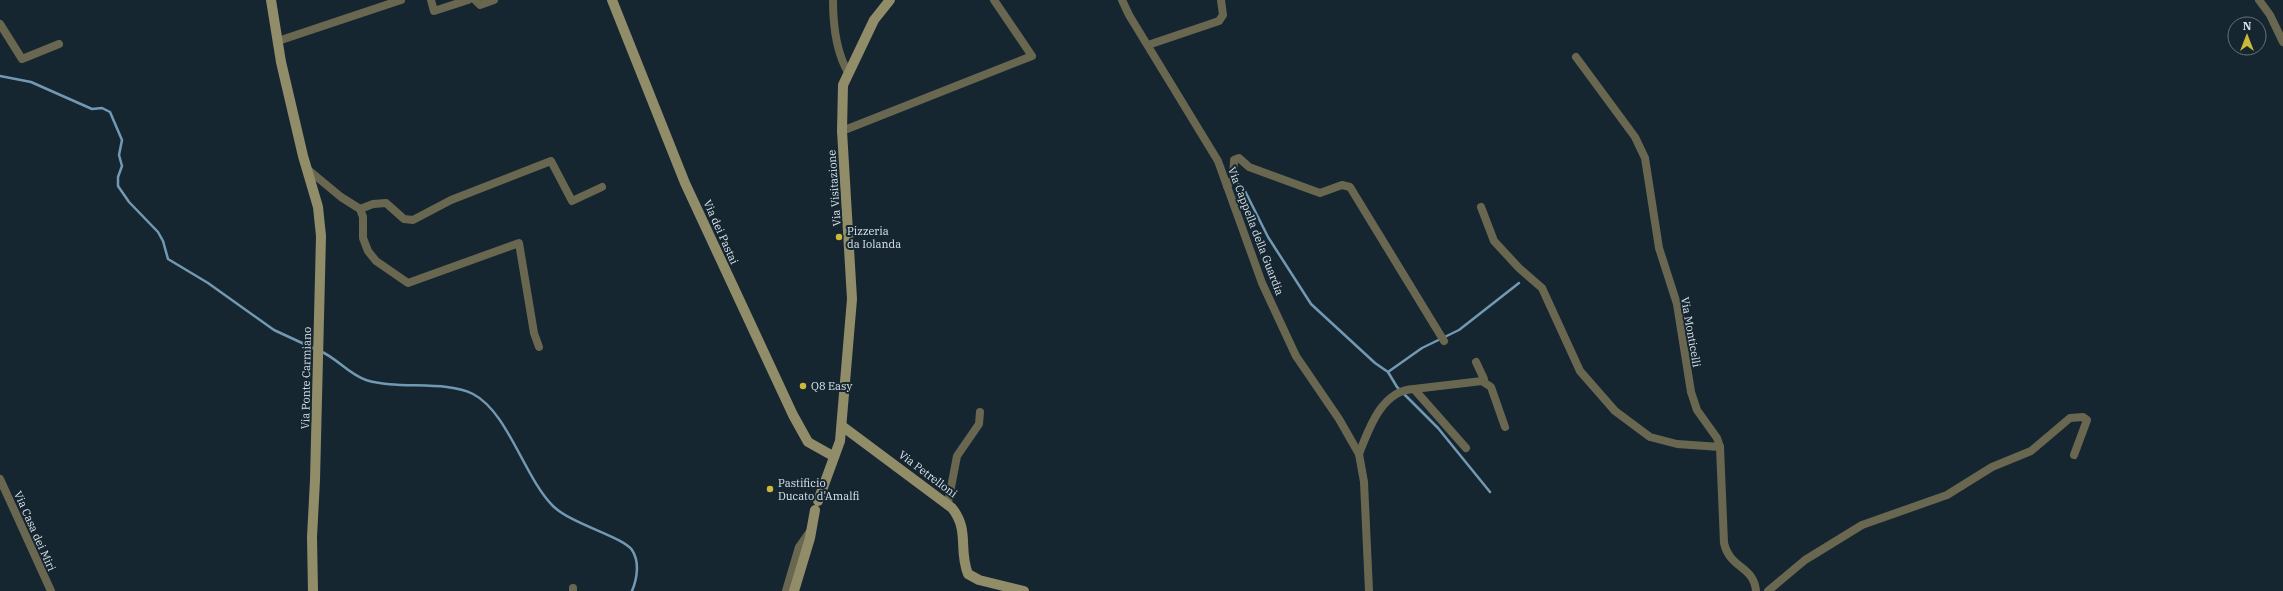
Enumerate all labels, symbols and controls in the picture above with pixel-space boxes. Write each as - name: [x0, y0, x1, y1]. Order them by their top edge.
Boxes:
- north arrow: [2227, 16, 2267, 56]
- text: N: [2243, 19, 2252, 33]
- street label: Via Visitazione: [824, 149, 844, 227]
- street label: Via Cappella della Guardia: [1225, 165, 1287, 297]
- street label: Via dei Pastai: [701, 198, 742, 267]
- place label: Pizzeria da Iolanda: [847, 224, 901, 251]
- marker: Pizzeria da Iolanda: [834, 232, 844, 242]
- street label: Via Monticelli: [1678, 296, 1704, 369]
- street label: Via Ponte Carmiano: [298, 327, 314, 429]
- place label: Q8 Easy: [811, 379, 852, 393]
- marker: Q8 Easy: [798, 381, 808, 391]
- street label: Via Petrelloni: [896, 447, 960, 501]
- place label: Pastificio Ducato d'Amalfi: [778, 476, 859, 503]
- marker: Pastificio Ducato d'Amalfi: [765, 484, 775, 494]
- street label: Via Casa dei Miri: [11, 489, 59, 574]

